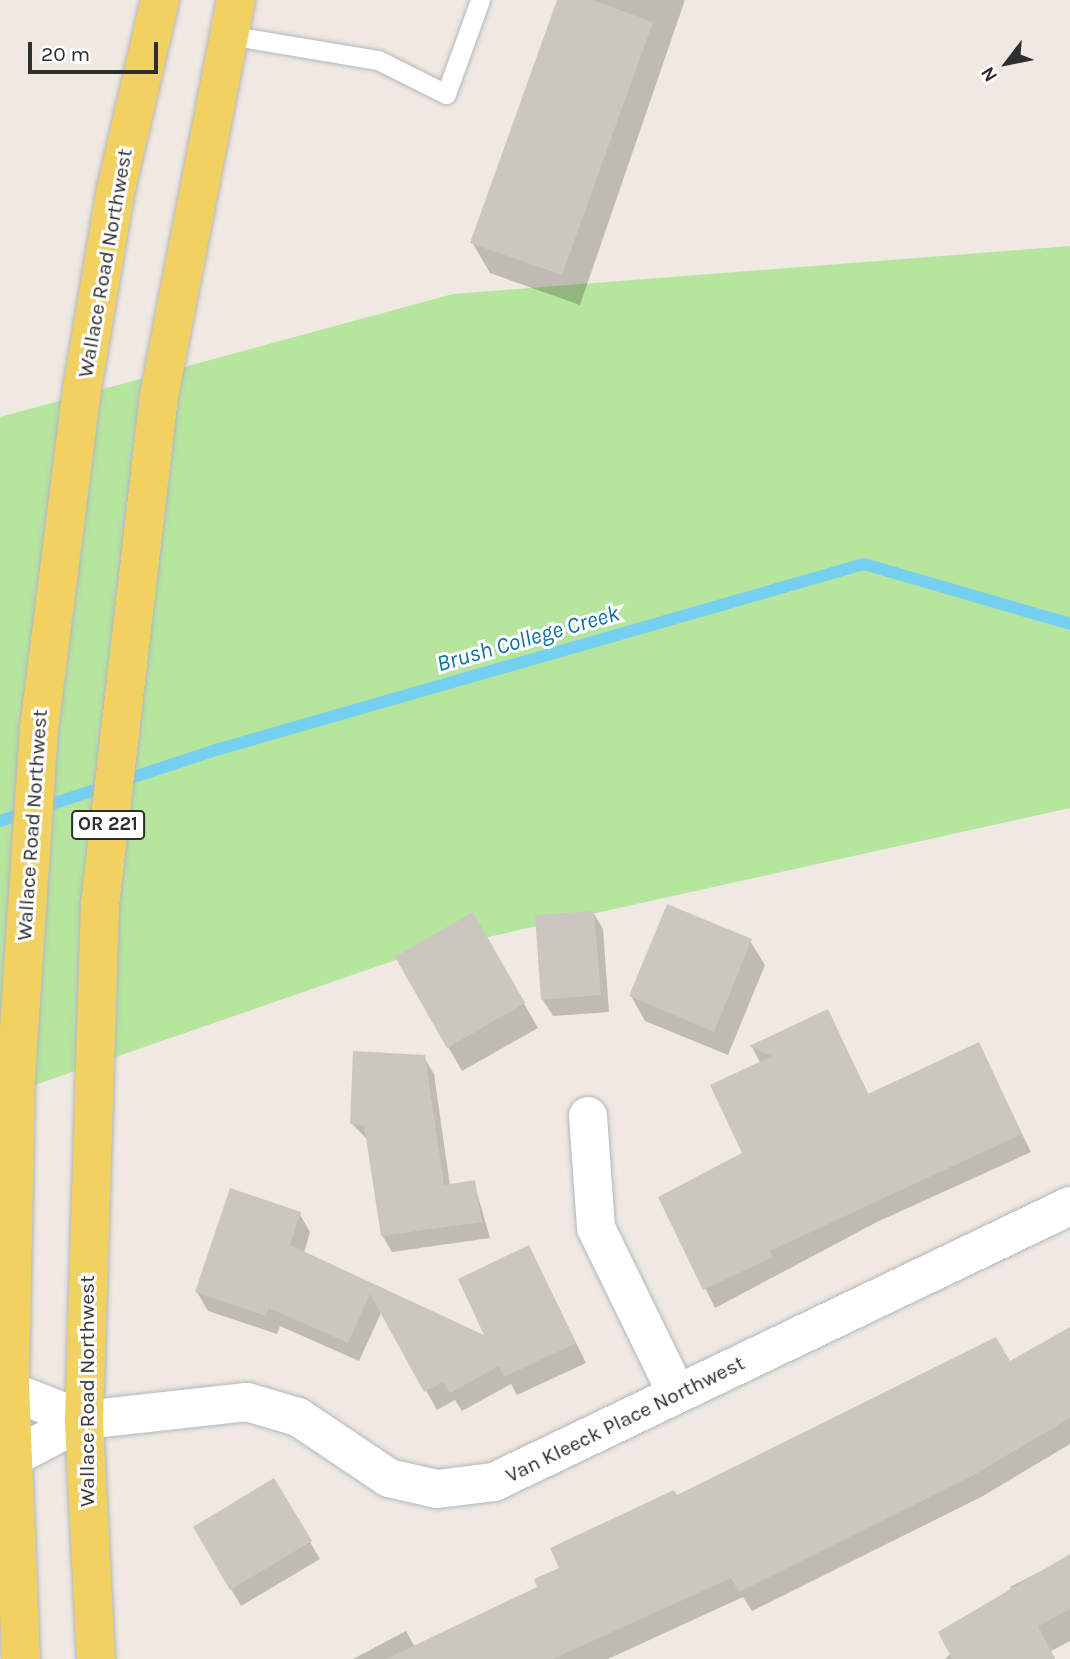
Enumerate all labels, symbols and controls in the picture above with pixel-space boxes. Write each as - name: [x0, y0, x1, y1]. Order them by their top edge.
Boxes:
- scale bar: [32, 28, 161, 72]
- north arrow: [972, 28, 1042, 98]
- text: 20 m: [41, 42, 90, 66]
- text: N: [976, 63, 1002, 86]
- street label: Wallace Road Northwest: [72, 147, 138, 379]
- water label: Brush College Creek: [434, 600, 622, 678]
- street label: Wallace Road Northwest: [11, 708, 53, 942]
- road number: OR 221: [70, 810, 146, 840]
- street label: Wallace Road Northwest: [74, 1275, 100, 1507]
- street label: Van Kleeck Place Northwest: [501, 1350, 749, 1488]

